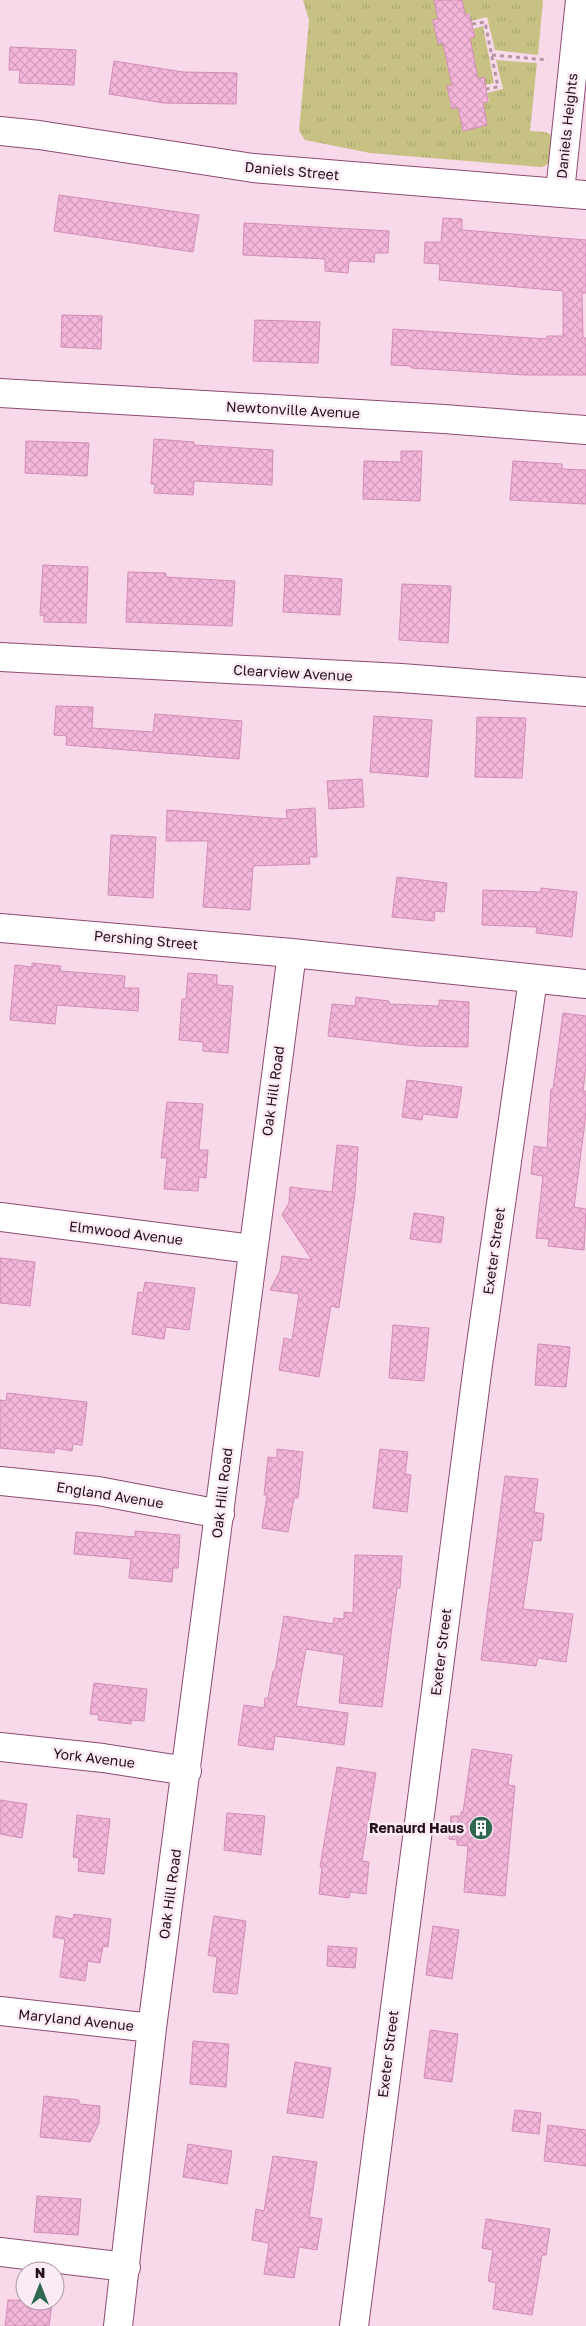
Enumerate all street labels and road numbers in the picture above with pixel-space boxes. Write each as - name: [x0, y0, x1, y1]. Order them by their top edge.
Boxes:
- street label: Daniels Heights: [552, 72, 581, 180]
- street label: Daniels Street: [244, 158, 340, 183]
- street label: Newtonville Avenue: [226, 398, 360, 421]
- street label: Clearview Avenue: [233, 661, 353, 684]
- street label: Pershing Street: [93, 926, 199, 953]
- street label: Oak Hill Road: [258, 1045, 287, 1137]
- street label: Exeter Street: [479, 1206, 508, 1296]
- street label: Elmwood Avenue: [68, 1217, 184, 1248]
- street label: Oak Hill Road: [208, 1447, 235, 1539]
- street label: England Avenue: [55, 1478, 165, 1511]
- street label: Exeter Street: [427, 1607, 454, 1697]
- street label: York Avenue: [52, 1744, 136, 1771]
- street label: Oak Hill Road: [155, 1848, 184, 1940]
- street label: Maryland Avenue: [17, 2005, 135, 2034]
- street label: Exeter Street: [374, 2009, 401, 2099]

